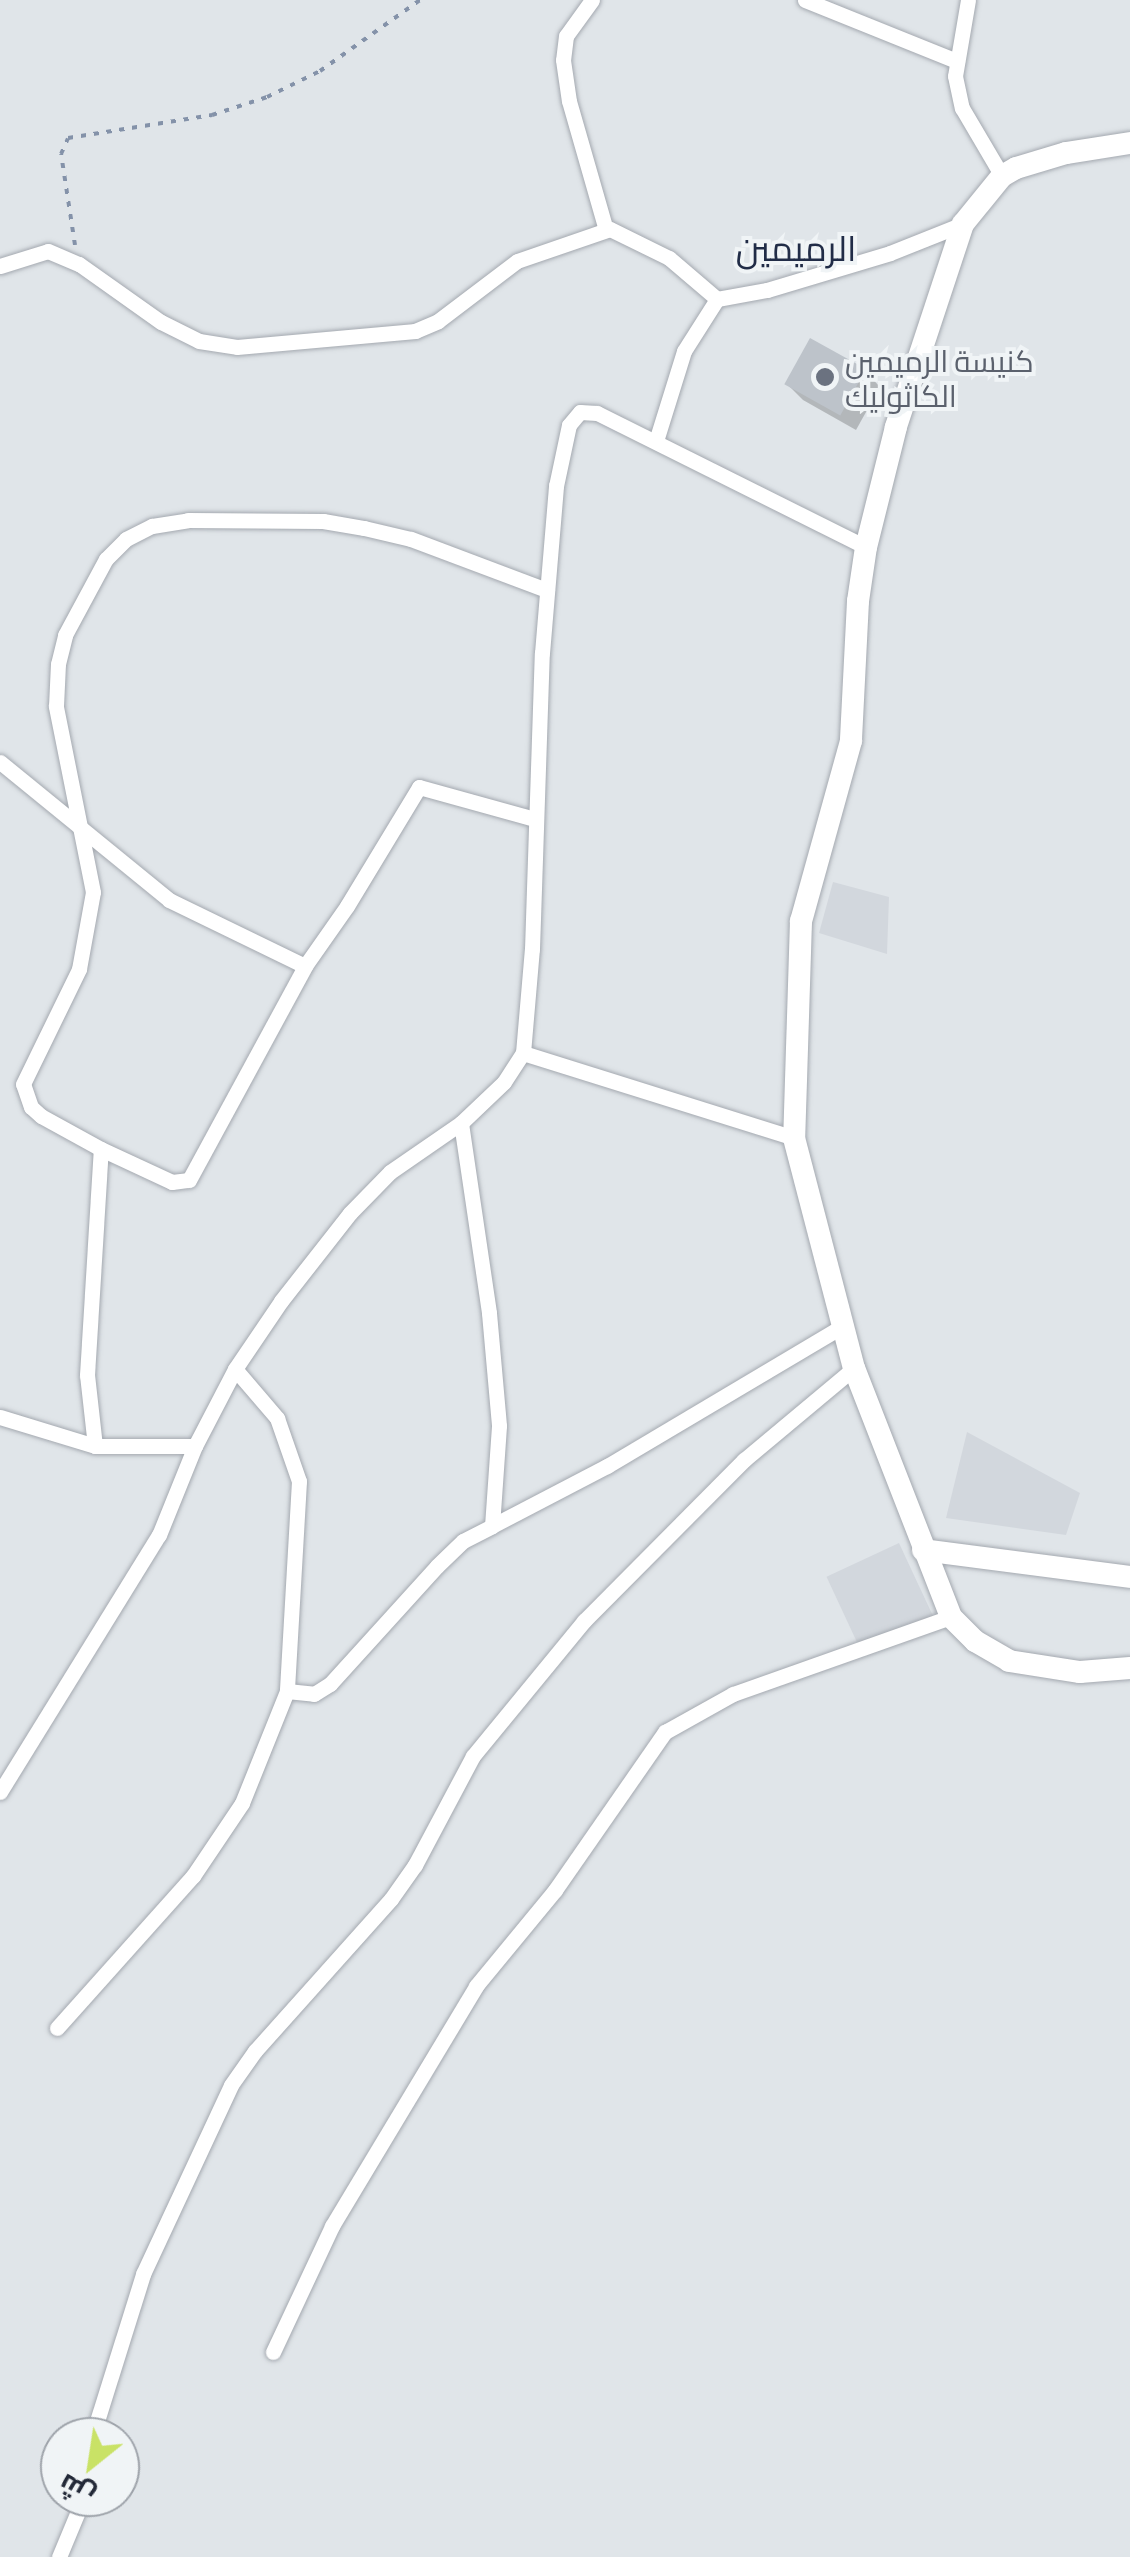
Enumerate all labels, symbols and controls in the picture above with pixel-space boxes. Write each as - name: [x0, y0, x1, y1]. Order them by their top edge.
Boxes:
- district label: الرميمين: [736, 226, 856, 268]
- place label: كنيسة الرميمين الكاثوليك: [845, 342, 1034, 412]
- marker: كنيسة الرميمين الكاثوليك: [814, 366, 836, 388]
- north arrow: [40, 2417, 140, 2517]
- text: ش: [52, 2468, 100, 2515]

